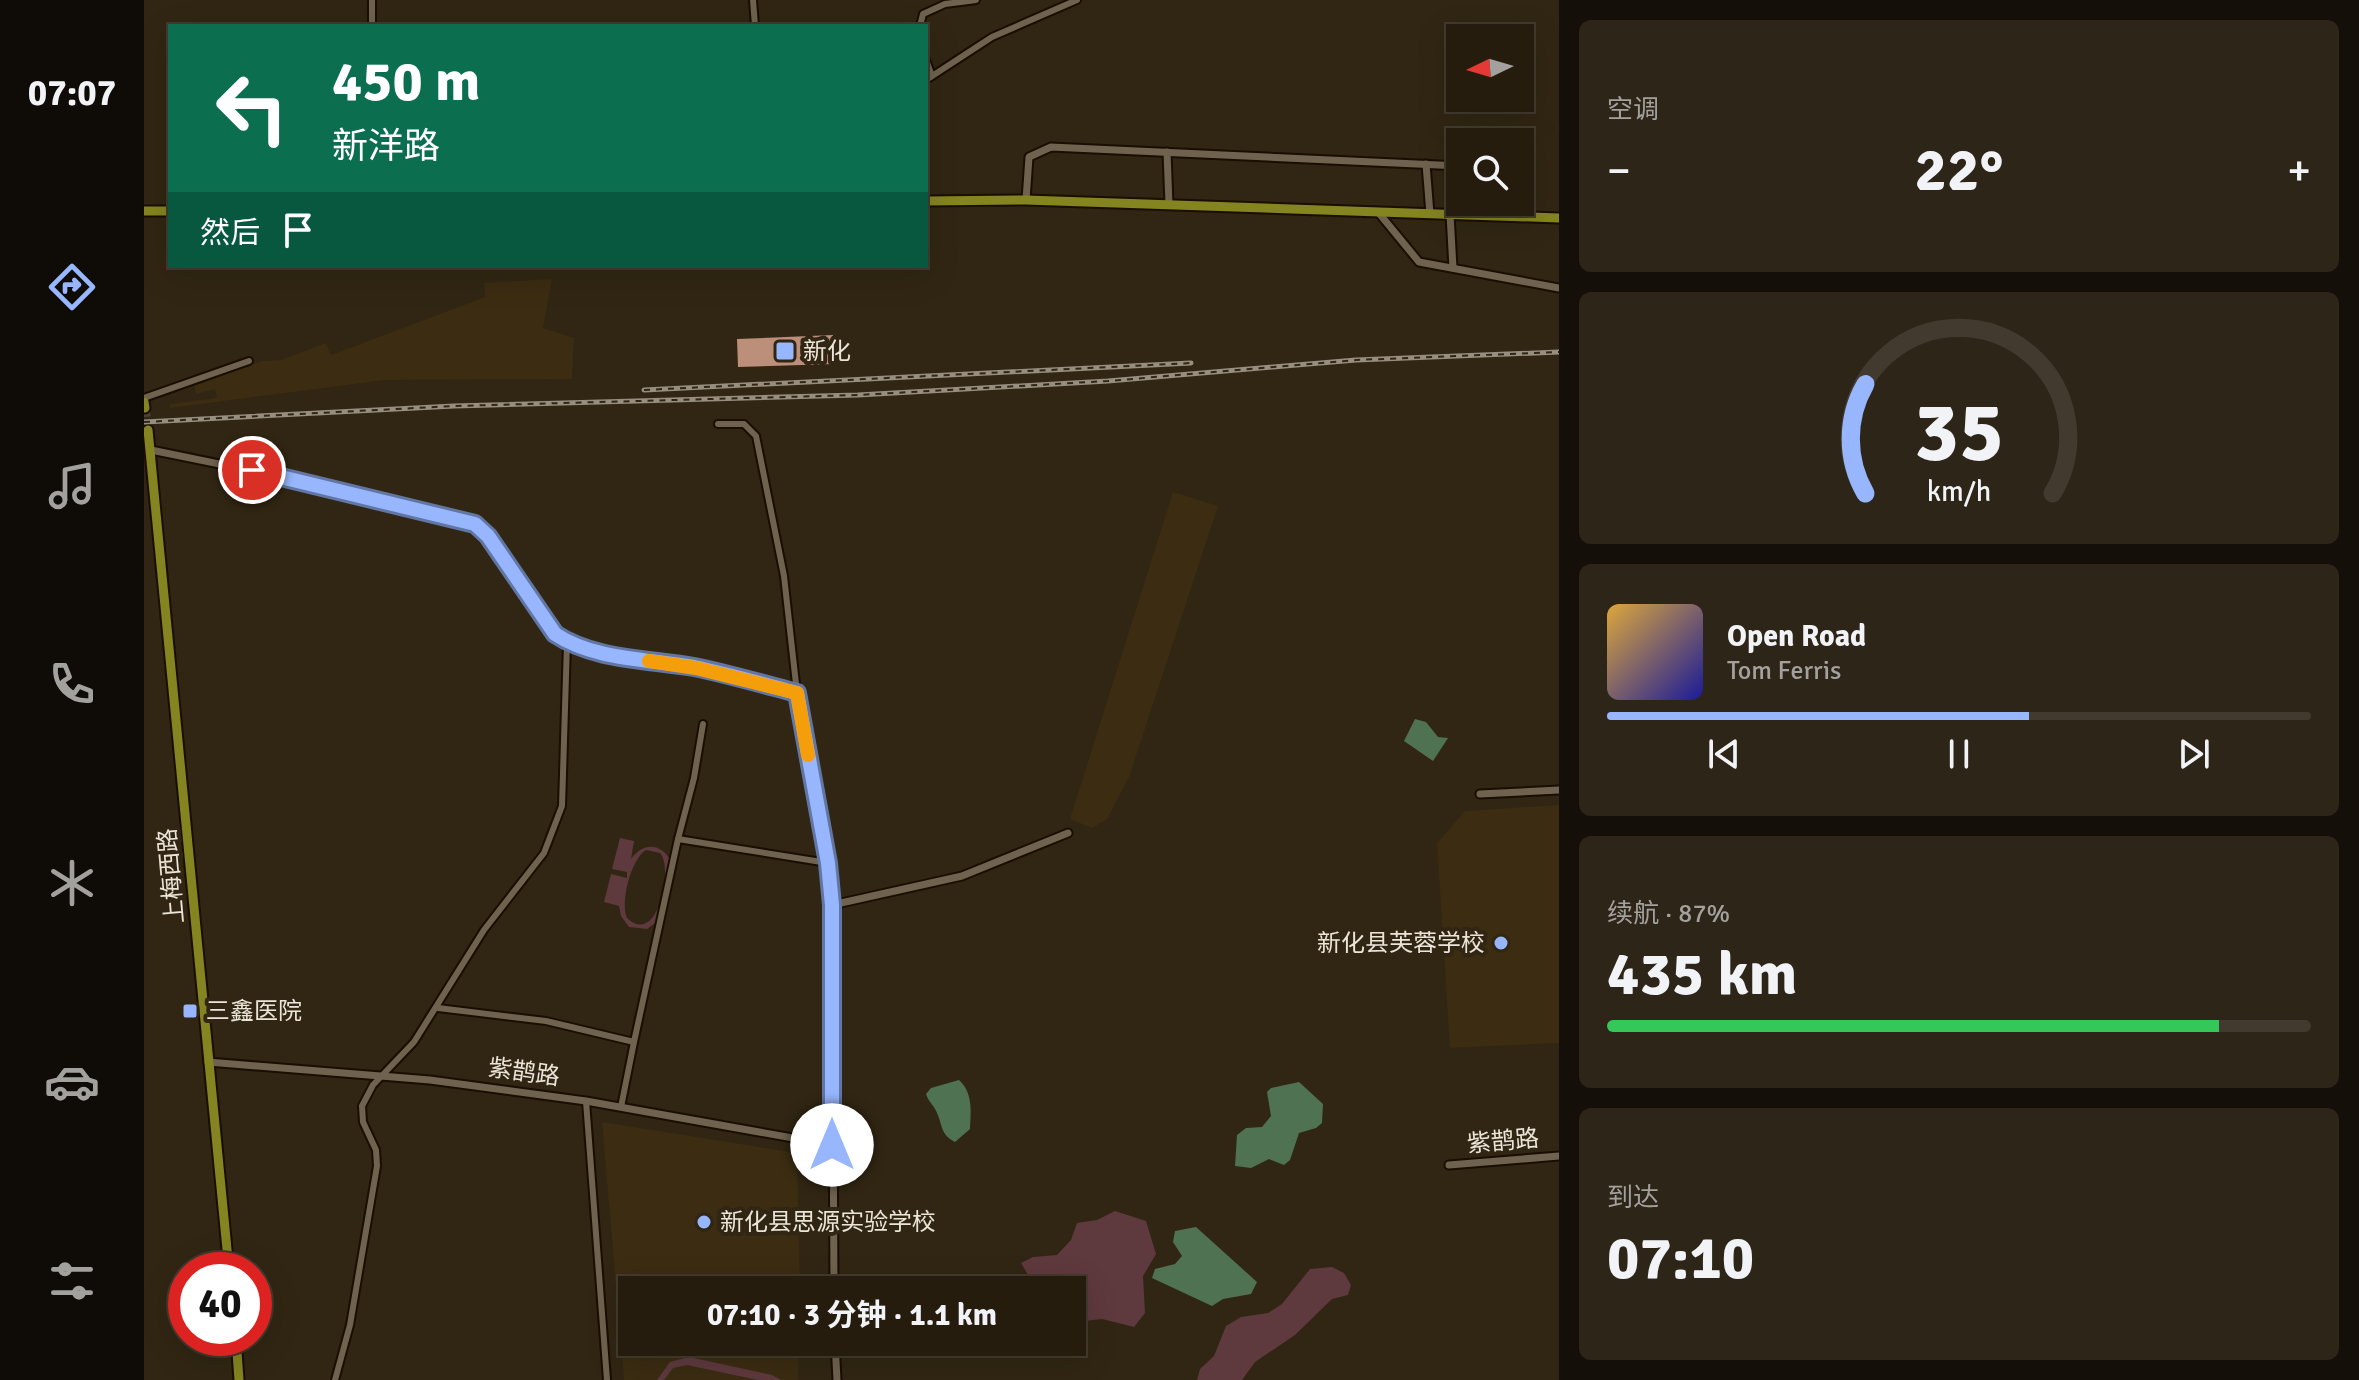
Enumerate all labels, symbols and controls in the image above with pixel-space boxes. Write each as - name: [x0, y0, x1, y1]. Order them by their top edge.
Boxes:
- north arrow: [1446, 24, 1534, 112]
- map controls: [1446, 24, 1534, 216]
- text: 450 m: [332, 47, 480, 116]
- icon: left: [200, 56, 304, 160]
- text: 07:07: [28, 71, 116, 116]
- text: 空调: [1607, 94, 1659, 126]
- text: 新洋路: [332, 124, 440, 169]
- button: search: [1446, 128, 1534, 216]
- text: 22°: [1915, 134, 2003, 208]
- text: −: [1607, 144, 1631, 198]
- text: +: [2287, 144, 2311, 198]
- icon: arrive: [276, 208, 320, 252]
- text: 然后: [200, 215, 260, 252]
- icon: directions: [44, 259, 100, 315]
- place label: 新化: [803, 336, 851, 366]
- marker: 新化: [774, 340, 796, 362]
- text: 35: [1914, 382, 2004, 484]
- pin: [218, 436, 286, 504]
- icon: arrive: [230, 448, 274, 492]
- icon: music: [44, 458, 100, 514]
- text: km/h: [1927, 474, 1991, 509]
- text: Open Road: [1727, 618, 1866, 655]
- text: Tom Ferris: [1727, 655, 1841, 687]
- icon: phone: [44, 656, 100, 712]
- icon: previous: [1702, 732, 1746, 776]
- icon: pause: [1937, 732, 1981, 776]
- icon: next: [2172, 732, 2216, 776]
- street label: 上梅西路: [152, 827, 190, 925]
- icon: climate: [44, 855, 100, 911]
- text: 续航 · 87%: [1607, 898, 1730, 930]
- place label: 新化县芙蓉学校: [1317, 928, 1485, 958]
- marker: 新化县芙蓉学校: [1492, 934, 1510, 952]
- text: 435 km: [1607, 938, 1797, 1012]
- place label: 三鑫医院: [206, 996, 302, 1026]
- marker: 三鑫医院: [181, 1002, 199, 1020]
- street label: 紫鹊路: [486, 1052, 562, 1092]
- icon: car: [44, 1054, 100, 1110]
- position arrow: [790, 1103, 874, 1187]
- street label: 紫鹊路: [1466, 1123, 1540, 1159]
- text: 到达: [1607, 1182, 1659, 1214]
- place label: 新化县思源实验学校: [720, 1207, 936, 1237]
- marker: 新化县思源实验学校: [695, 1213, 713, 1231]
- text: 07:10: [1607, 1222, 1754, 1296]
- speed limit sign: 40: [168, 1252, 272, 1356]
- icon: filters: [44, 1253, 100, 1309]
- text: 07:10 · 3 分钟 · 1.1 km: [707, 1297, 997, 1334]

